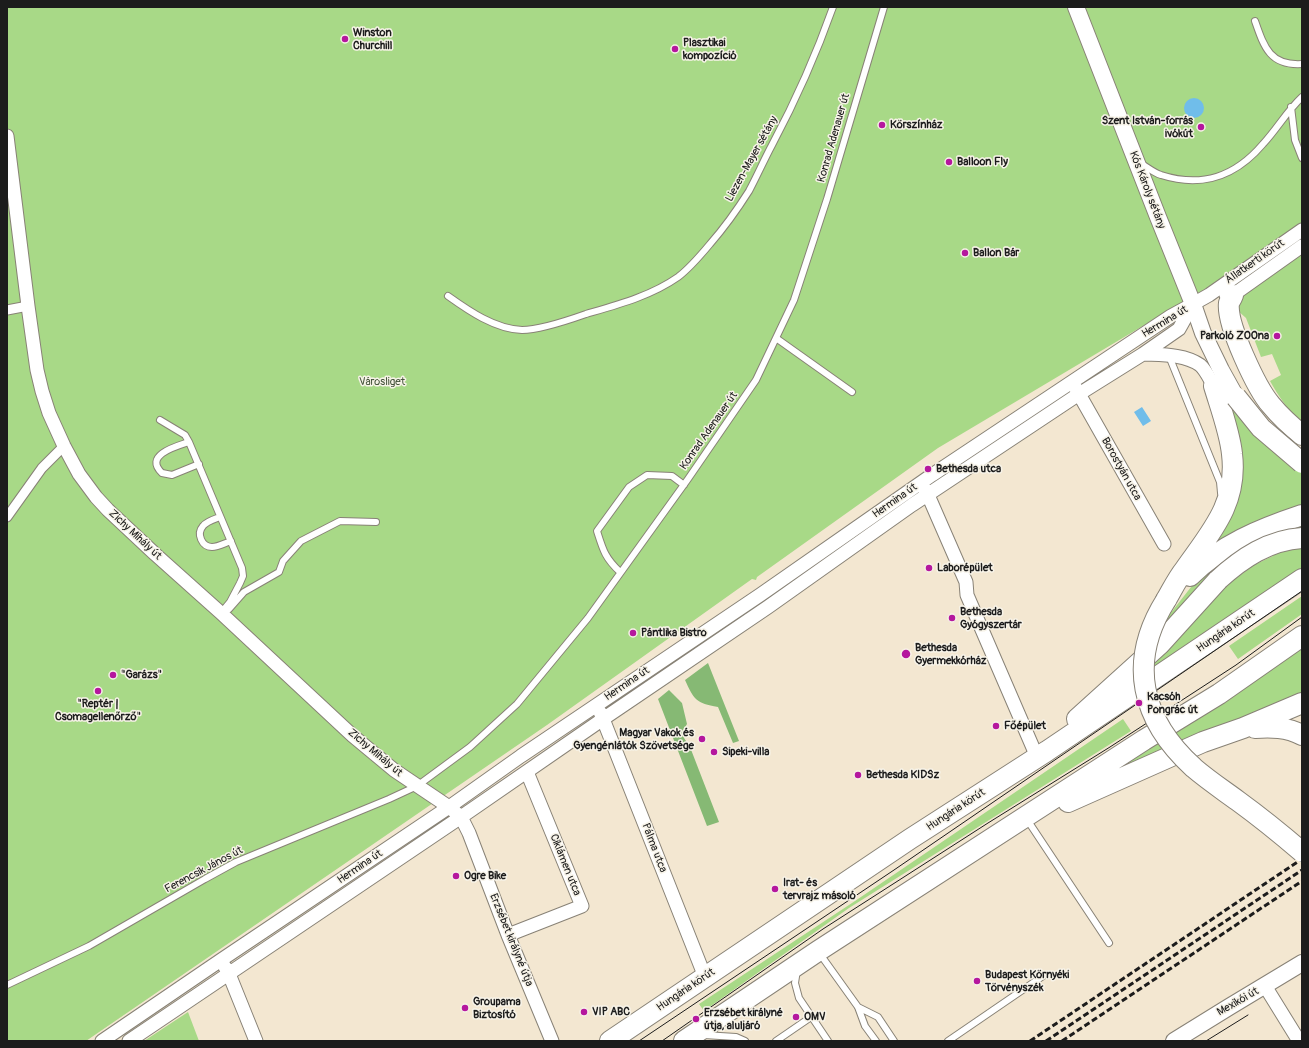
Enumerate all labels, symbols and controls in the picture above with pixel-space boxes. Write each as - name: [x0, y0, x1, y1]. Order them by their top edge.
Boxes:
- place label: Winston Churchill: [353, 26, 392, 52]
- marker: Winston Churchill: [340, 34, 350, 44]
- place label: Plasztikai kompozíció: [683, 36, 736, 62]
- marker: Plasztikai kompozíció: [670, 44, 680, 54]
- street label: Konrad Adenauer út: [815, 92, 853, 184]
- street label: Liezen-Mayer sétány: [723, 114, 781, 204]
- place label: Szent István-forrás ivókút: [1102, 114, 1193, 140]
- place label: Körszínház: [890, 118, 943, 132]
- marker: Körszínház: [877, 120, 887, 130]
- marker: Szent István-forrás ivókút: [1196, 122, 1206, 132]
- street label: Kós Károly sétány: [1126, 149, 1168, 231]
- place label: Balloon Fly: [957, 155, 1008, 169]
- marker: Balloon Fly: [944, 157, 954, 167]
- street label: Állatkerti körút: [1223, 237, 1287, 287]
- place label: Ballon Bár: [973, 246, 1019, 260]
- marker: Ballon Bár: [960, 248, 970, 258]
- street label: Hermina út: [1140, 303, 1190, 341]
- place label: Parkoló ZOOna: [1200, 329, 1269, 343]
- marker: Parkoló ZOOna: [1272, 331, 1282, 341]
- park label: Városliget: [359, 375, 405, 389]
- street label: Konrad Adenauer út: [677, 390, 741, 472]
- street label: Borostyán utca: [1098, 435, 1144, 503]
- place label: Bethesda utca: [936, 462, 1001, 476]
- marker: Bethesda utca: [923, 464, 933, 474]
- street label: Hermina út: [870, 481, 920, 521]
- street label: Zichy Mihály út: [106, 507, 164, 563]
- place label: Laborépület: [937, 561, 993, 575]
- marker: Laborépület: [924, 563, 934, 573]
- place label: Bethesda Gyógyszertár: [960, 605, 1022, 631]
- street label: Hungária körút: [1194, 607, 1258, 655]
- marker: Bethesda Gyógyszertár: [947, 613, 957, 623]
- place label: Pántlika Bistro: [641, 626, 707, 640]
- marker: Pántlika Bistro: [628, 628, 638, 638]
- place label: Bethesda Gyermekkórház: [915, 641, 987, 667]
- marker: Bethesda Gyermekkórház: [900, 648, 912, 660]
- street label: Hermina út: [602, 664, 652, 704]
- place label: "Garázs": [121, 668, 162, 682]
- marker: "Garázs": [108, 670, 118, 680]
- marker: "Reptér | Csomagellenőrző": [93, 686, 103, 696]
- place label: Kacsóh Pongrác út: [1147, 690, 1198, 716]
- place label: "Reptér | Csomagellenőrző": [55, 697, 141, 723]
- marker: Kacsóh Pongrác út: [1134, 698, 1144, 708]
- place label: Főépület: [1004, 719, 1046, 733]
- marker: Főépület: [991, 721, 1001, 731]
- street label: Zichy Mihály út: [345, 726, 405, 780]
- place label: Magyar Vakok és Gyengénlátók Szövetsége: [573, 726, 694, 752]
- marker: Magyar Vakok és Gyengénlátók Szövetsége: [697, 734, 707, 744]
- place label: Sipeki-villa: [722, 745, 769, 759]
- marker: Sipeki-villa: [709, 747, 719, 757]
- place label: Bethesda KIDSz: [866, 768, 939, 782]
- marker: Bethesda KIDSz: [853, 770, 863, 780]
- street label: Hungária körút: [924, 786, 988, 834]
- street label: Pálma utca: [639, 821, 669, 875]
- street label: Ciklámen utca: [547, 832, 583, 898]
- street label: Ferencsik János út: [163, 844, 245, 896]
- street label: Hermina út: [335, 847, 385, 887]
- place label: Ogre Bike: [464, 869, 506, 883]
- marker: Ogre Bike: [451, 871, 461, 881]
- place label: Irat- és tervrajz másoló: [783, 876, 856, 902]
- marker: Irat- és tervrajz másoló: [770, 884, 780, 894]
- street label: Erzsébet királyné útja: [486, 892, 536, 988]
- street label: Hungária körút: [654, 966, 718, 1014]
- place label: Budapest Környéki Törvényszék: [985, 968, 1069, 994]
- marker: Budapest Környéki Törvényszék: [972, 976, 982, 986]
- street label: Mexikói út: [1215, 985, 1261, 1019]
- place label: Groupama Biztosító: [473, 995, 521, 1021]
- marker: Groupama Biztosító: [460, 1003, 470, 1013]
- place label: VIP ABC: [592, 1005, 630, 1019]
- place label: Erzsébet királyné útja, aluljáró: [704, 1006, 783, 1032]
- marker: VIP ABC: [579, 1007, 589, 1017]
- place label: OMV: [804, 1010, 825, 1024]
- marker: OMV: [791, 1012, 801, 1022]
- marker: Erzsébet királyné útja, aluljáró: [691, 1014, 701, 1024]

